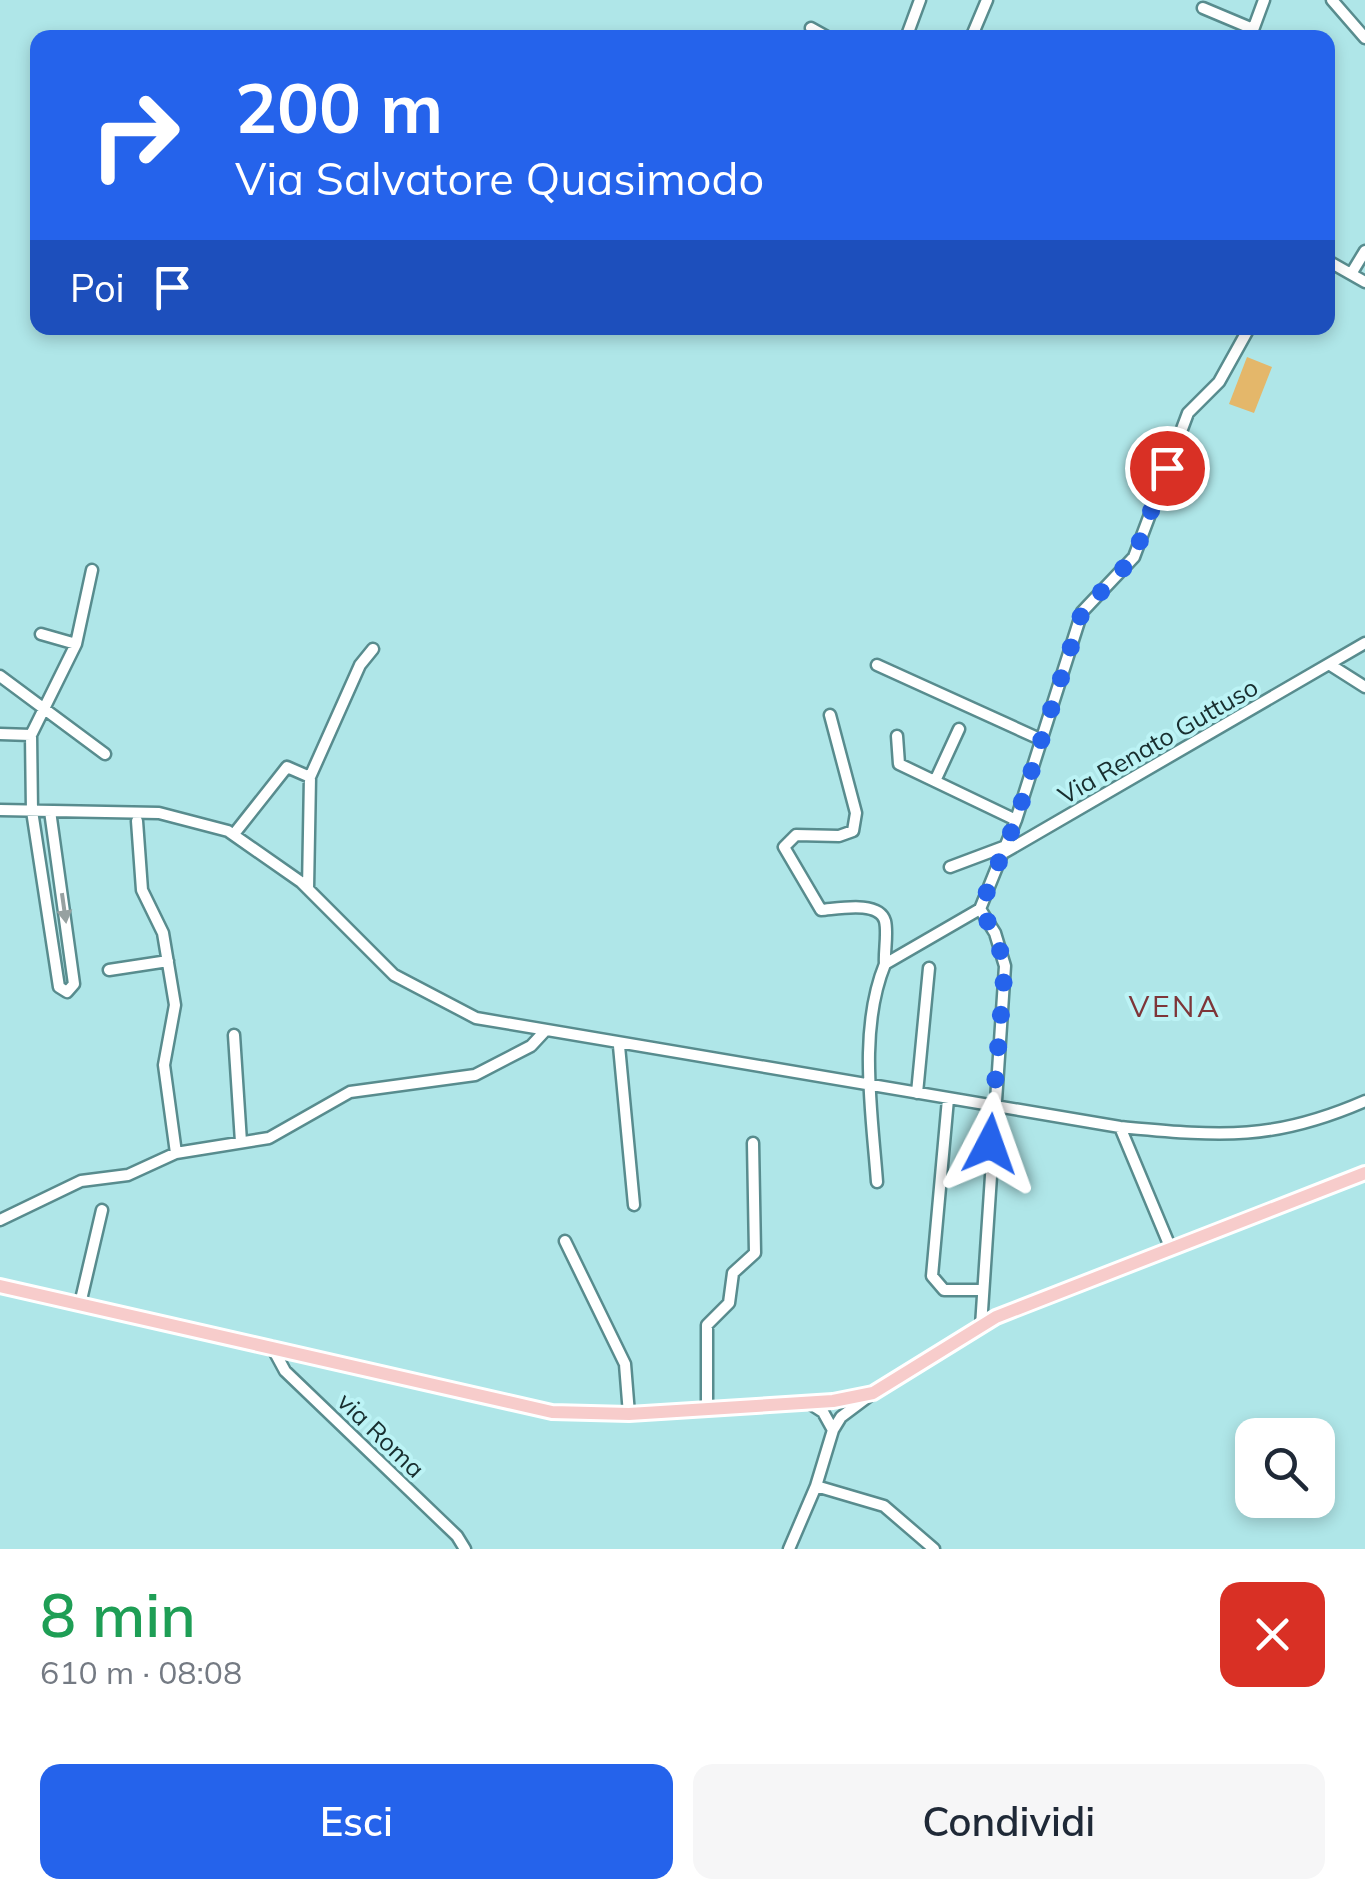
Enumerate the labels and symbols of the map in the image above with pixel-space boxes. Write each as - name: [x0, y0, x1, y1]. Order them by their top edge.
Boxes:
- pin: [1125, 426, 1210, 511]
- street label: Via Renato Guttuso: [1052, 671, 1263, 810]
- one-way arrow: [57, 892, 73, 924]
- district label: VENA: [1128, 987, 1222, 1025]
- position arrow: [938, 1092, 1042, 1196]
- street label: via Roma: [331, 1386, 431, 1484]

